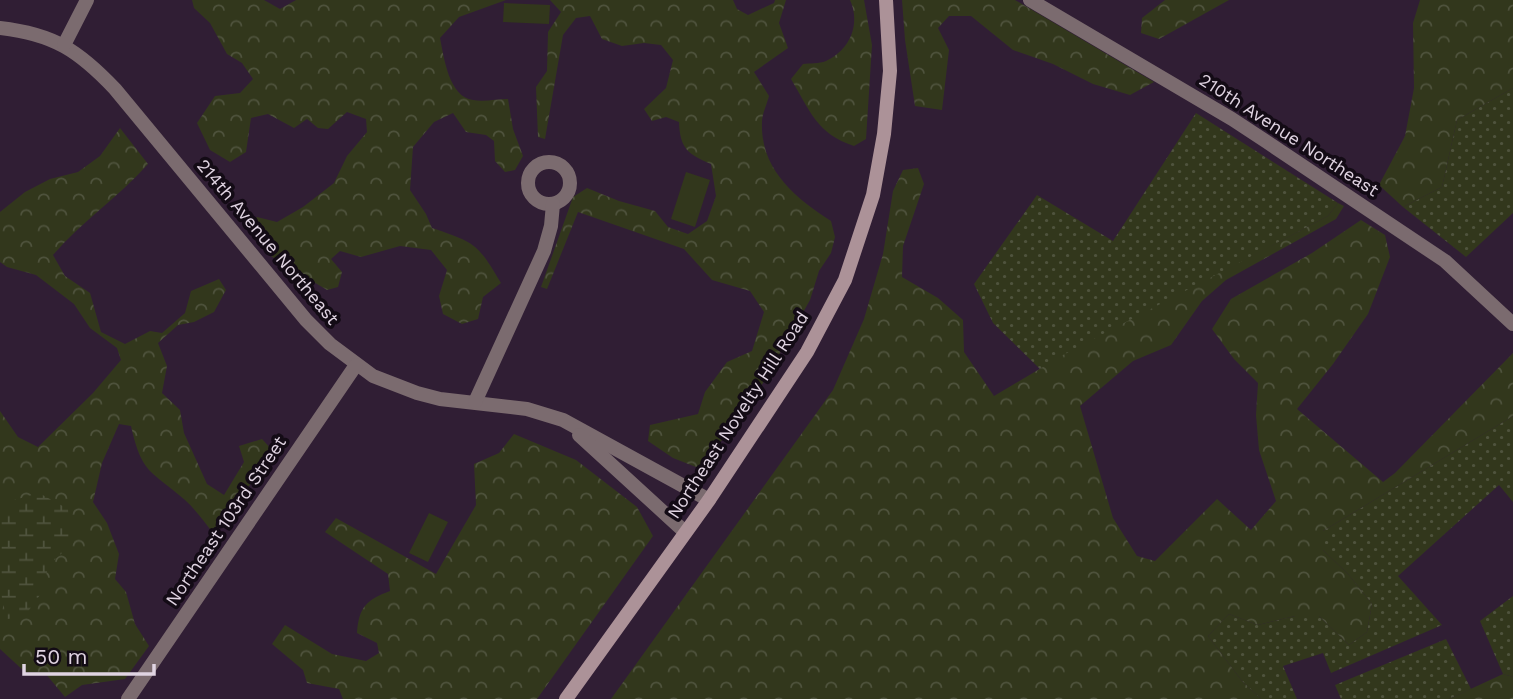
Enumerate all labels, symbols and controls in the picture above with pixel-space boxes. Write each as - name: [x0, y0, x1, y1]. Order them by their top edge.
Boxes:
- street label: 210th Avenue Northeast: [1196, 69, 1383, 201]
- street label: 214th Avenue Northeast: [193, 155, 344, 329]
- street label: Northeast Novelty Hill Road: [663, 307, 813, 522]
- street label: Northeast 103rd Street: [161, 432, 290, 609]
- scale bar: [24, 632, 154, 676]
- text: 50 m: [35, 644, 87, 669]

